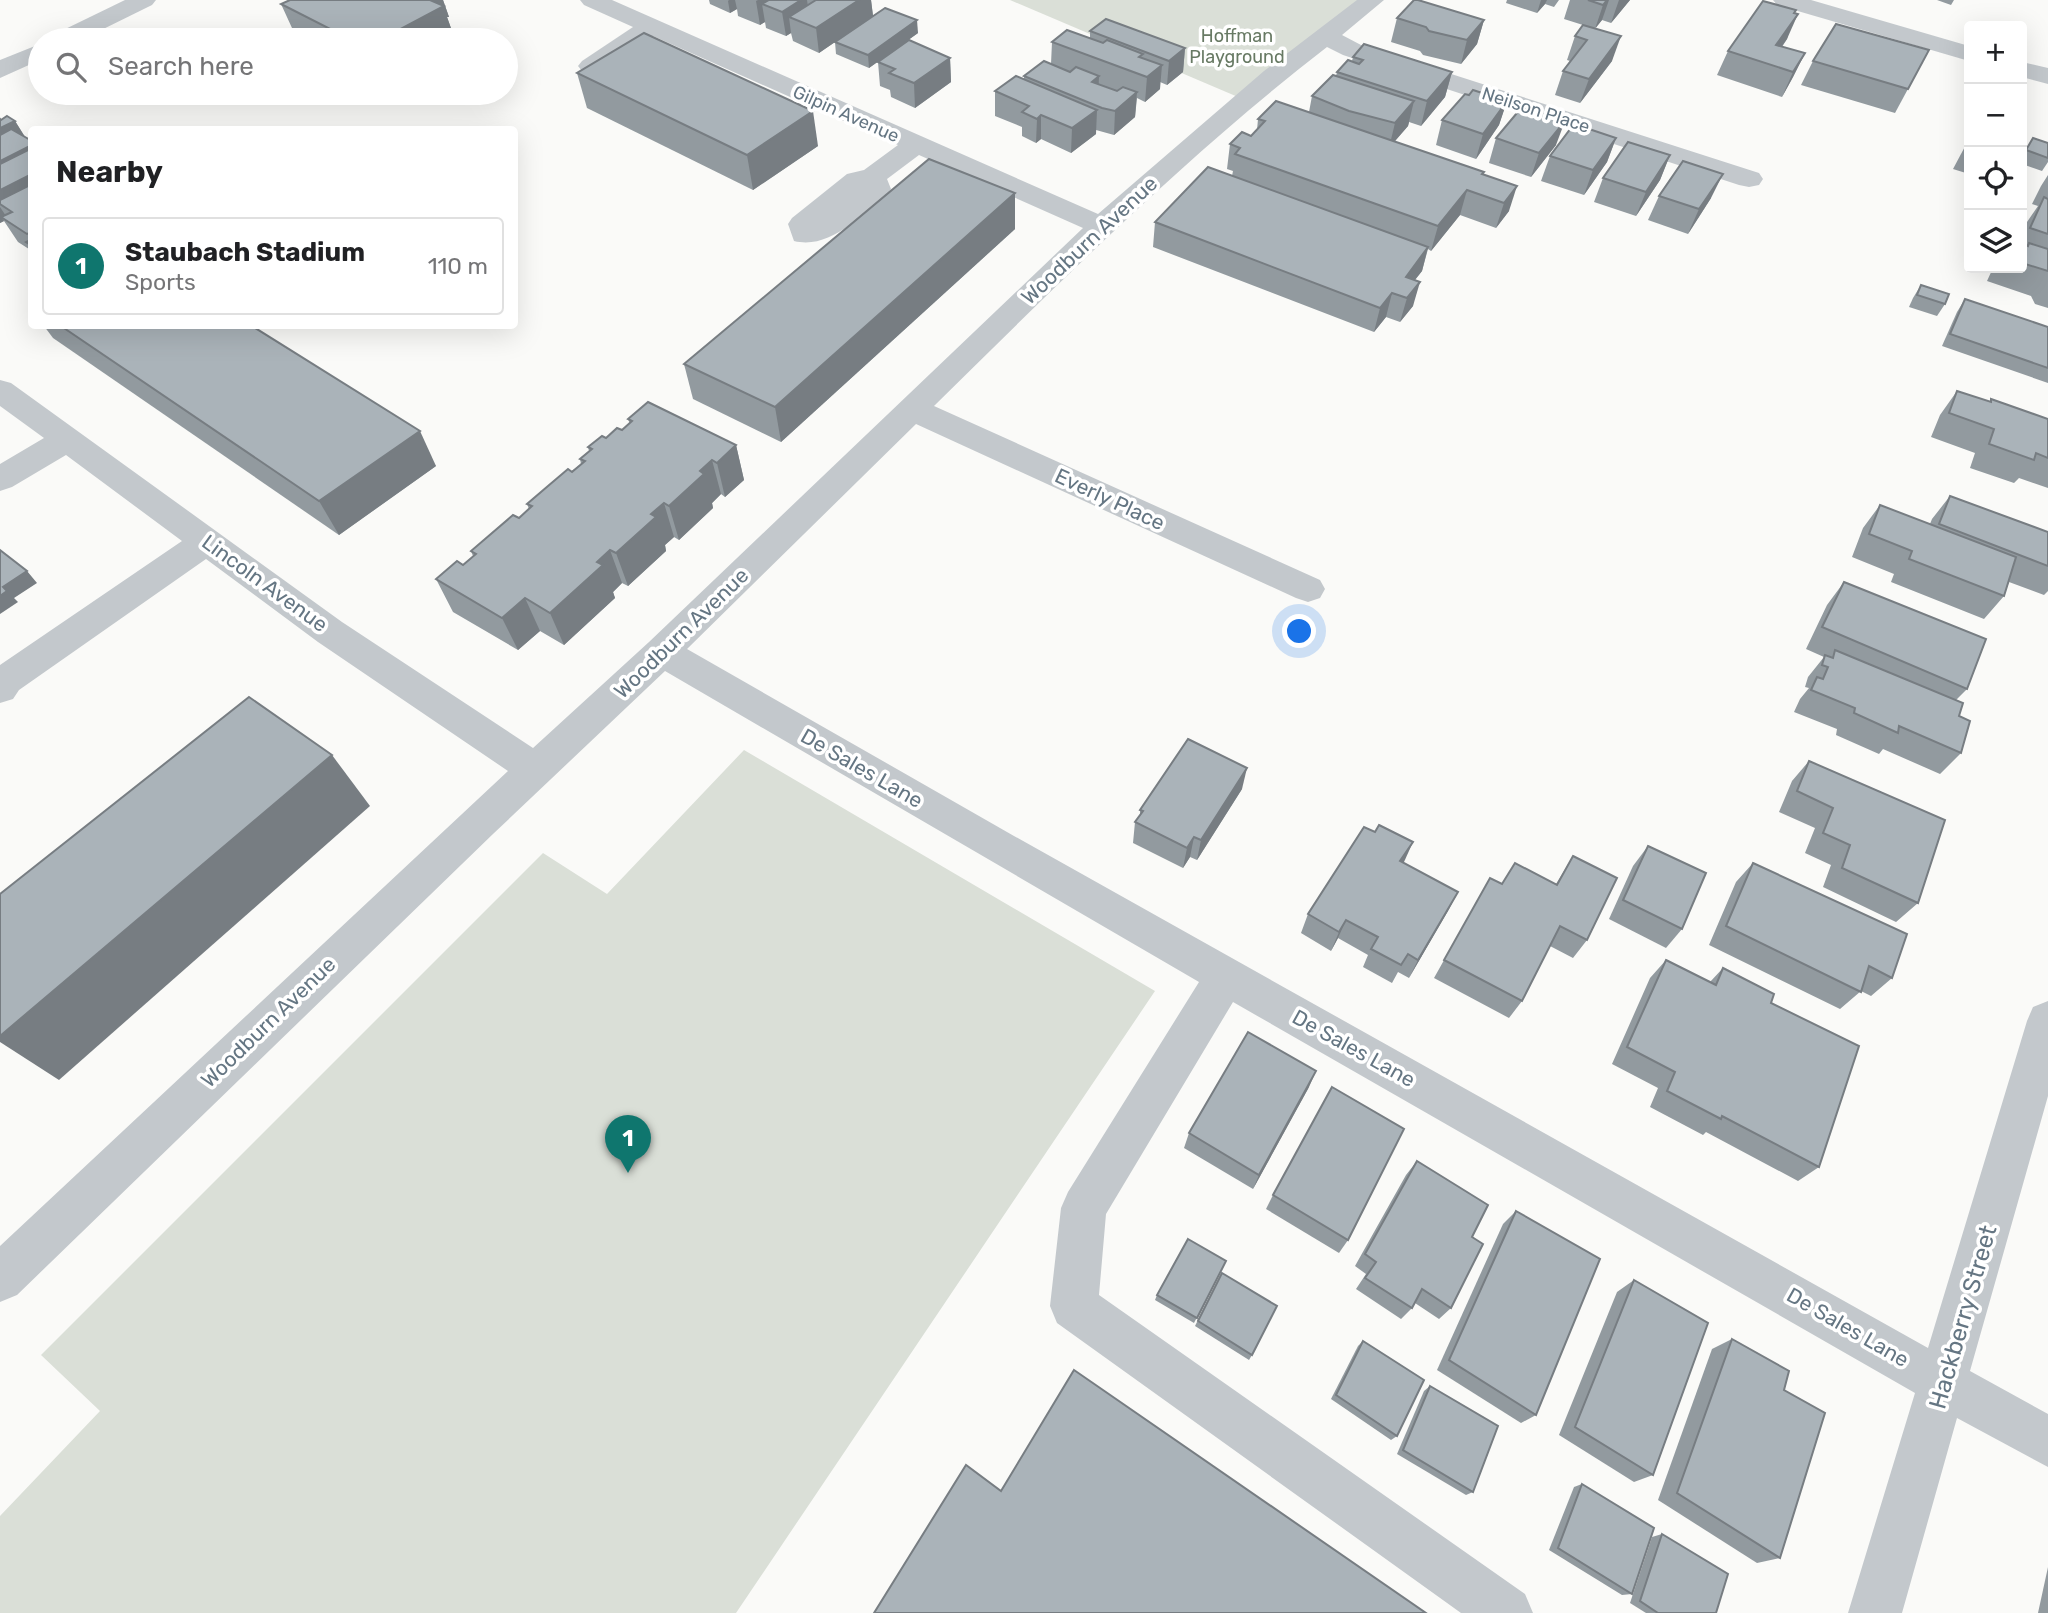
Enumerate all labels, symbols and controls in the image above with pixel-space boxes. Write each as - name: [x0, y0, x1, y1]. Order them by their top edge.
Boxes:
- map controls: [1964, 21, 2027, 273]
- button: +: [1964, 21, 2027, 84]
- park label: Hoffman Playground: [1189, 25, 1285, 68]
- search box: [28, 28, 518, 105]
- icon: search: [52, 48, 90, 86]
- text: Search here: [108, 51, 254, 82]
- street label: Gilpin Avenue: [789, 81, 903, 147]
- street label: Neilson Place: [1479, 82, 1593, 138]
- button: −: [1964, 84, 2027, 147]
- button: locate: [1964, 147, 2027, 210]
- text: Nearby: [56, 154, 163, 190]
- street label: Woodburn Avenue: [1016, 171, 1162, 309]
- button: layers: [1964, 210, 2027, 273]
- text: Staubach Stadium: [125, 237, 365, 268]
- text: 1: [75, 252, 87, 280]
- text: 110 m: [428, 252, 488, 280]
- text: Sports: [125, 268, 196, 296]
- street label: Everly Place: [1051, 463, 1169, 535]
- street label: Lincoln Avenue: [197, 529, 333, 637]
- street label: Woodburn Avenue: [609, 563, 753, 703]
- your location: [1282, 614, 1316, 648]
- street label: De Sales Lane: [797, 723, 927, 813]
- street label: Woodburn Avenue: [196, 952, 340, 1092]
- street label: De Sales Lane: [1288, 1004, 1420, 1092]
- pin: 1: [605, 1115, 651, 1173]
- street label: Hackberry Street: [1923, 1222, 2003, 1412]
- street label: De Sales Lane: [1783, 1282, 1913, 1372]

